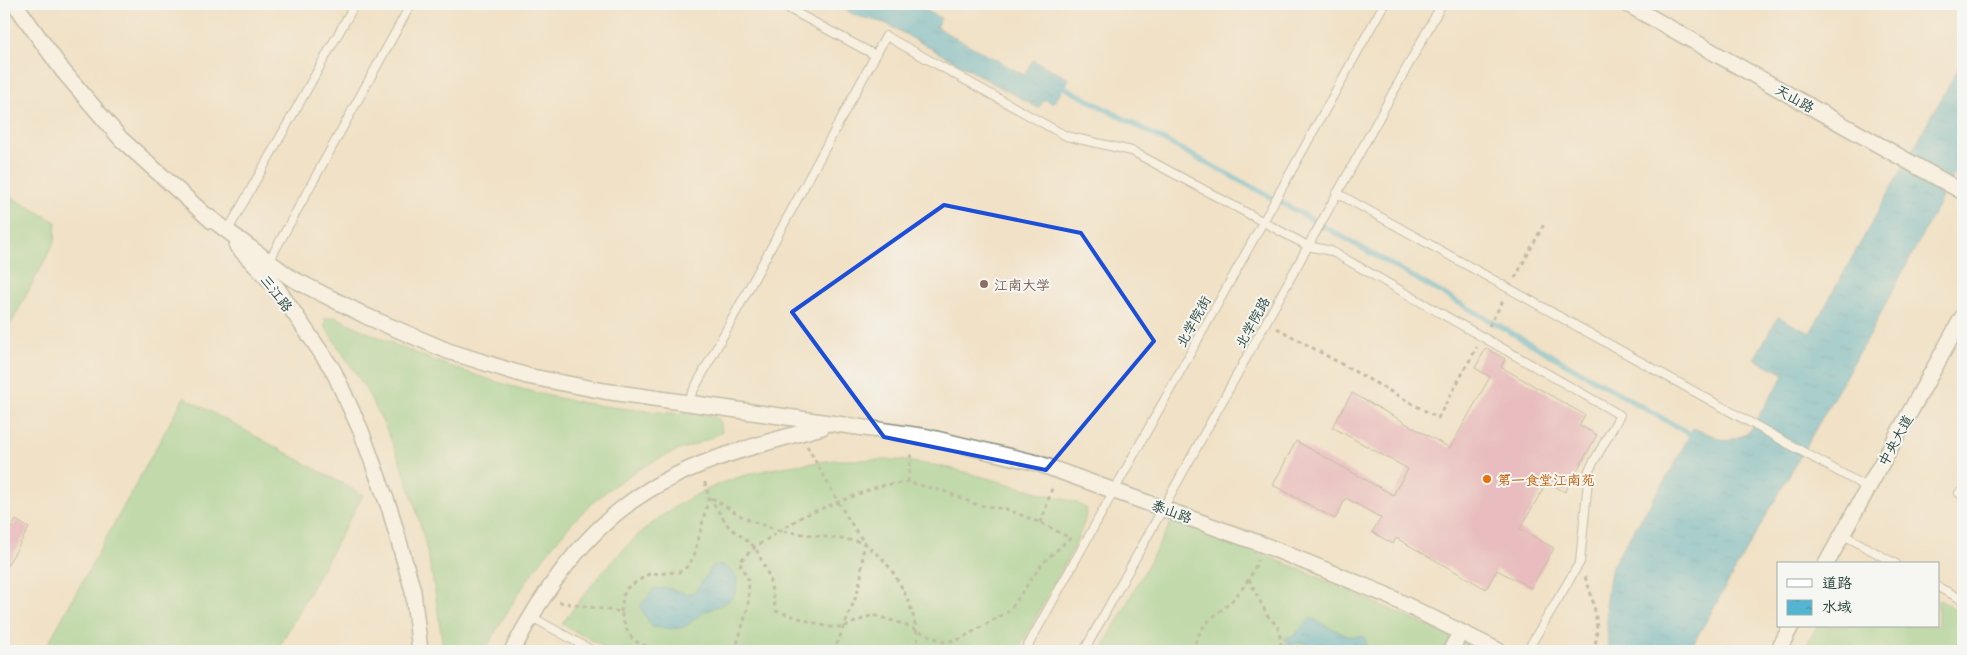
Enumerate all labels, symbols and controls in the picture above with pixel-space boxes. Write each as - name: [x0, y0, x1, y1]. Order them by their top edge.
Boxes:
- street label: 天山路: [1772, 80, 1818, 116]
- street label: 三江路: [257, 271, 297, 315]
- place label: 江南大学: [994, 275, 1050, 294]
- marker: 江南大学: [978, 278, 990, 290]
- street label: 北学院街: [1171, 292, 1215, 350]
- street label: 北学院路: [1230, 293, 1274, 351]
- street label: 中央大道: [1873, 411, 1917, 469]
- place label: 第一食堂江南苑: [1497, 470, 1595, 489]
- marker: 第一食堂江南苑: [1481, 473, 1493, 485]
- street label: 泰山路: [1149, 495, 1195, 527]
- legend: [1777, 562, 1940, 628]
- text: 道路: [1822, 572, 1852, 592]
- text: 水域: [1822, 596, 1852, 616]

